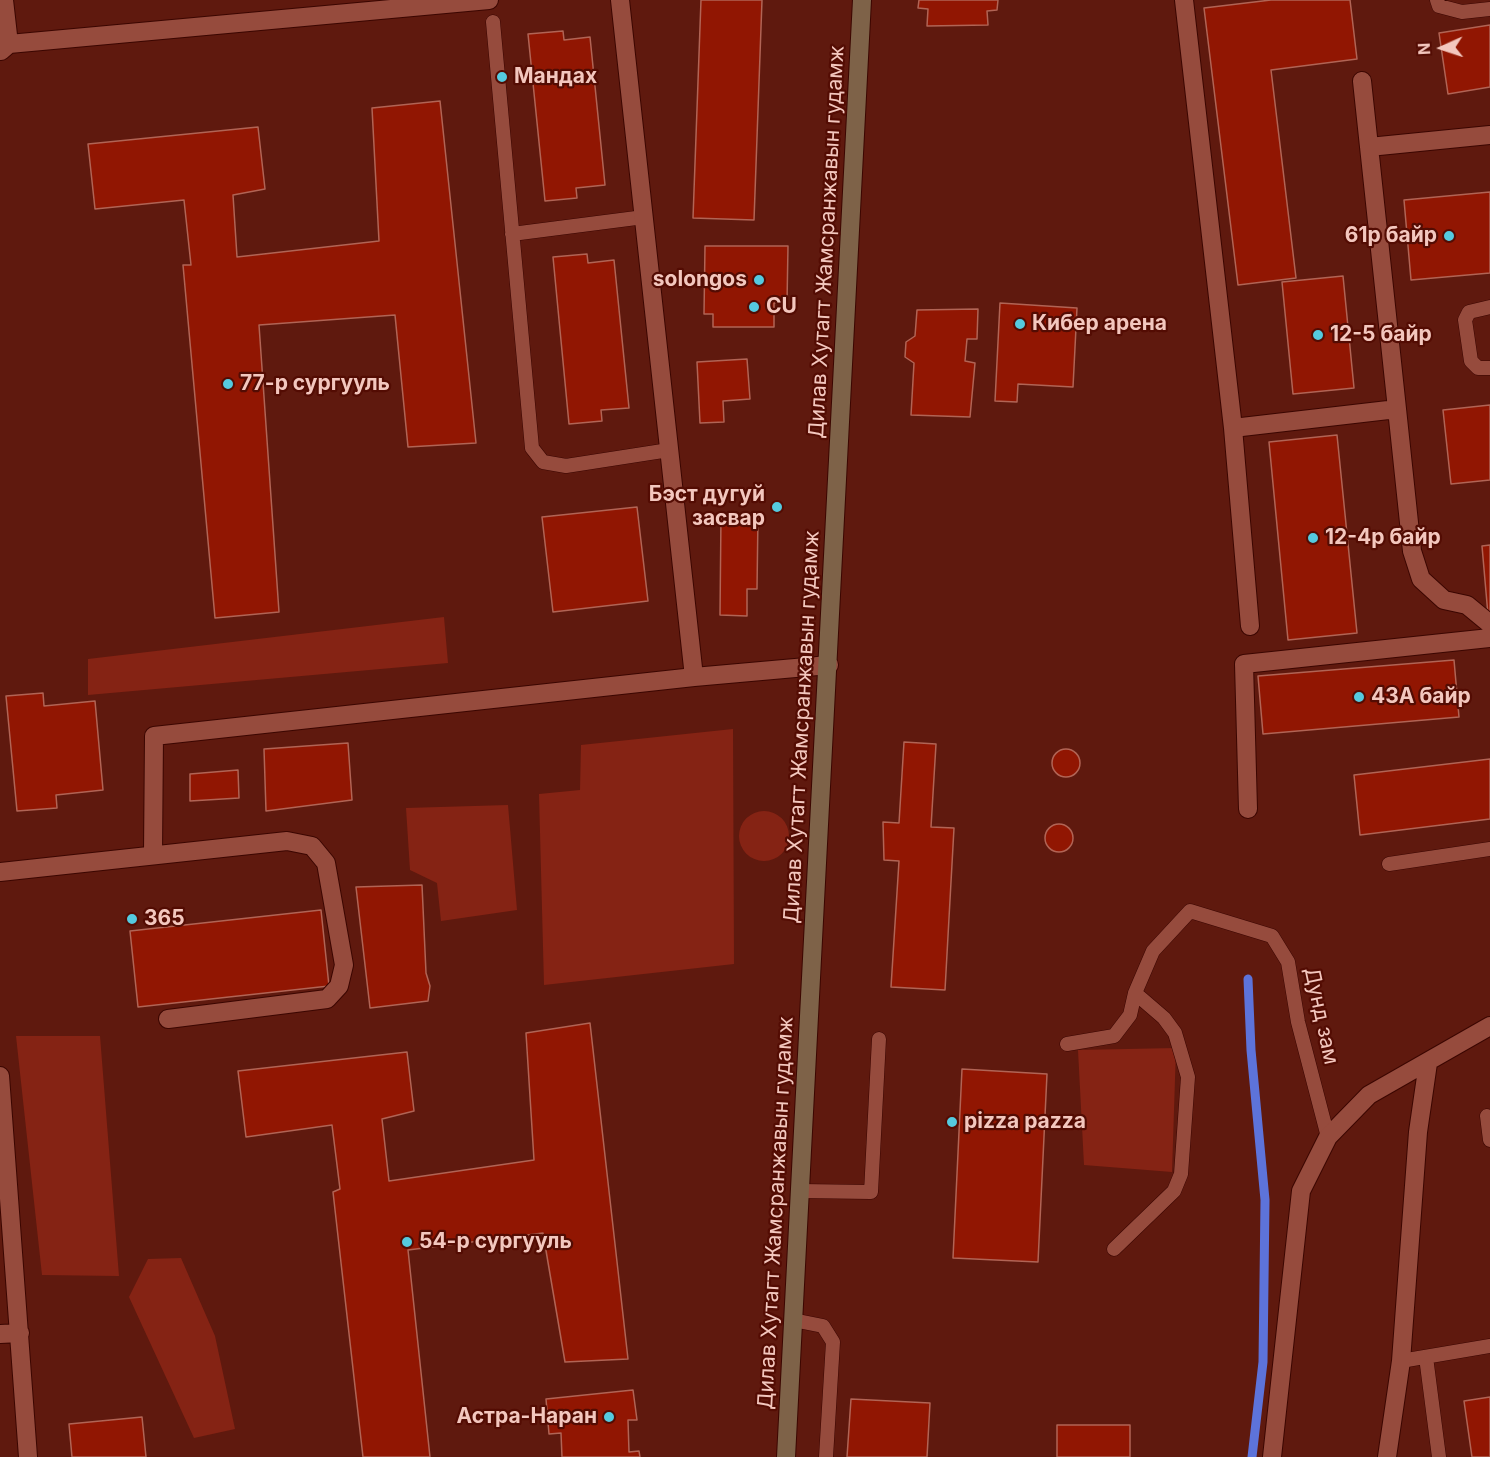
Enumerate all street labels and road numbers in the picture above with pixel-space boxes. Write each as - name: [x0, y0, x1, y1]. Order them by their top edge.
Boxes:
- street label: Дилав Хутагт Жамсранжавын гудамж: [804, 45, 850, 439]
- street label: Дилав Хутагт Жамсранжавын гудамж: [779, 530, 825, 924]
- street label: Дунд зам: [1298, 965, 1344, 1067]
- street label: Дилав Хутагт Жамсранжавын гудамж: [753, 1016, 799, 1410]

